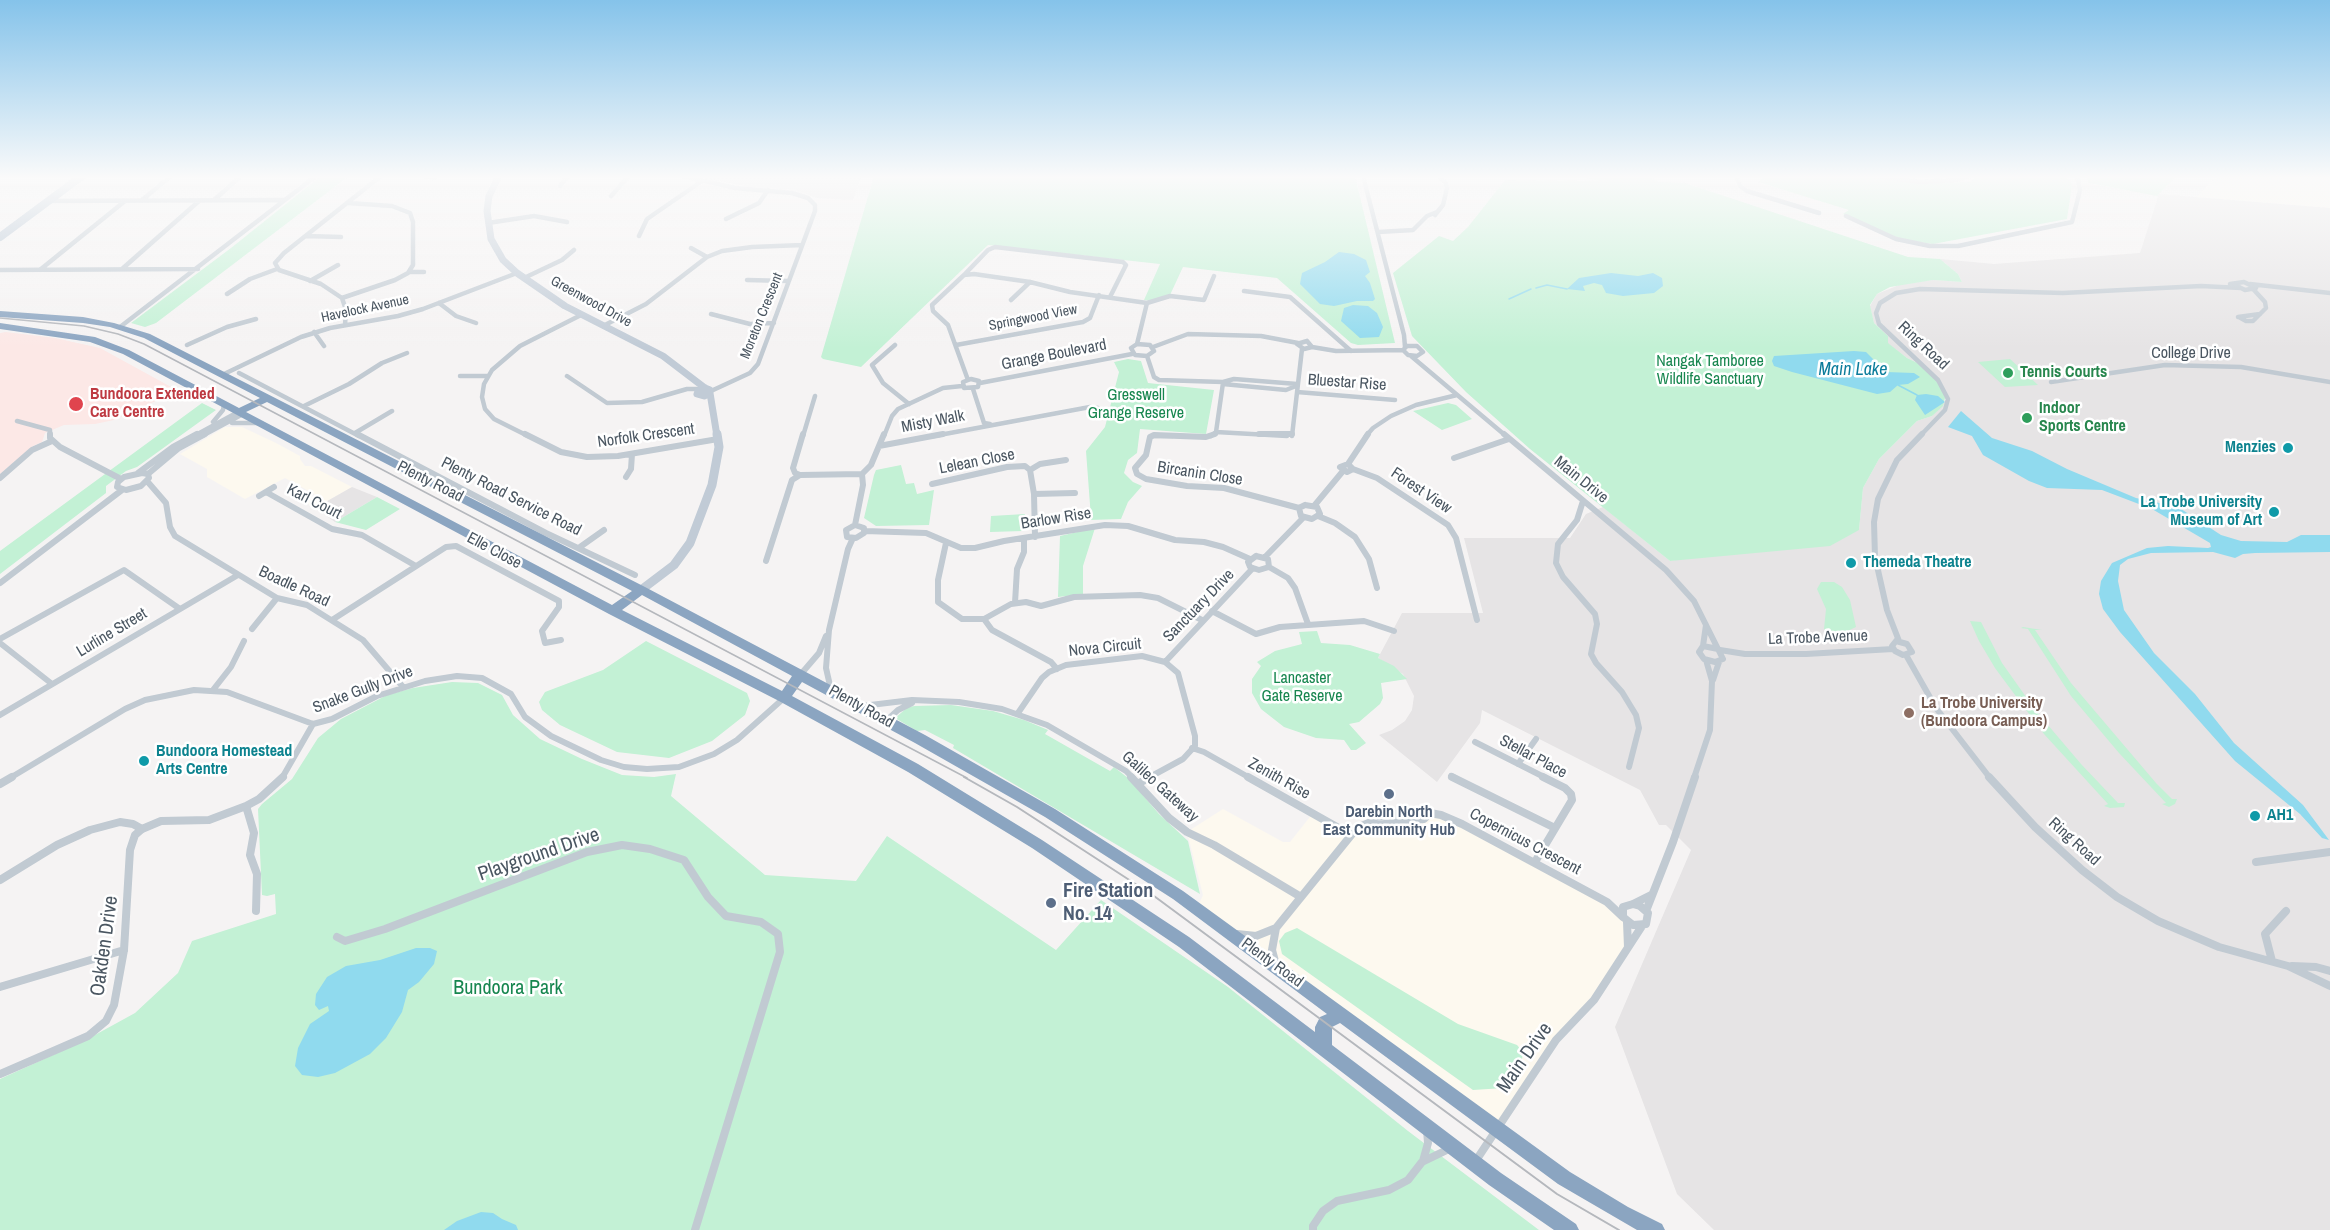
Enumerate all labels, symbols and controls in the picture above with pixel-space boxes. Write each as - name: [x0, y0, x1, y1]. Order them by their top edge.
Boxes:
- street label: Moreton Crescent: [737, 271, 787, 361]
- street label: Greenwood Drive: [548, 273, 634, 331]
- street label: Havelock Avenue: [320, 292, 410, 326]
- street label: Springwood View: [987, 301, 1079, 335]
- street label: Ring Road: [1894, 318, 1952, 374]
- street label: Grange Boulevard: [1000, 335, 1108, 375]
- street label: College Drive: [2151, 344, 2231, 364]
- park label: Nangak Tamboree Wildlife Sanctuary: [1656, 352, 1764, 390]
- water label: Main Lake: [1819, 359, 1887, 381]
- place label: Tennis Courts: [2020, 363, 2107, 383]
- marker: Tennis Courts: [2001, 366, 2015, 380]
- street label: Bluestar Rise: [1307, 371, 1387, 395]
- place label: Bundoora Extended Care Centre: [90, 385, 215, 423]
- park label: Gresswell Grange Reserve: [1088, 386, 1184, 424]
- marker: Bundoora Extended Care Centre: [67, 395, 85, 413]
- place label: Indoor Sports Centre: [2039, 399, 2126, 437]
- street label: Misty Walk: [900, 407, 966, 437]
- marker: Indoor Sports Centre: [2020, 411, 2034, 425]
- street label: Norfolk Crescent: [596, 420, 696, 452]
- place label: Menzies: [2225, 438, 2276, 458]
- marker: Menzies: [2281, 441, 2295, 455]
- street label: Lelean Close: [938, 445, 1016, 479]
- street label: Main Drive: [1550, 452, 1612, 508]
- street label: Plenty Road Service Road: [438, 453, 584, 541]
- street label: Plenty Road: [394, 457, 466, 507]
- street label: Bircanin Close: [1156, 458, 1244, 490]
- street label: Forest View: [1387, 464, 1455, 518]
- street label: Karl Court: [283, 480, 345, 524]
- place label: La Trobe University Museum of Art: [2140, 493, 2262, 531]
- street label: Barlow Rise: [1020, 504, 1092, 534]
- marker: La Trobe University Museum of Art: [2267, 505, 2281, 519]
- street label: Elle Close: [463, 529, 525, 573]
- place label: Themeda Theatre: [1863, 553, 1972, 573]
- marker: Themeda Theatre: [1844, 556, 1858, 570]
- street label: Boadle Road: [256, 562, 332, 612]
- street label: Sanctuary Drive: [1159, 565, 1239, 647]
- street label: Lurline Street: [73, 604, 151, 662]
- street label: La Trobe Avenue: [1768, 627, 1868, 649]
- street label: Nova Circuit: [1068, 635, 1142, 661]
- street label: Snake Gully Drive: [310, 662, 416, 718]
- park label: Lancaster Gate Reserve: [1262, 669, 1342, 707]
- street label: Plenty Road: [825, 681, 897, 733]
- place label: La Trobe University (Bundoora Campus): [1921, 694, 2047, 732]
- marker: La Trobe University (Bundoora Campus): [1902, 706, 1916, 720]
- street label: Stellar Place: [1496, 731, 1570, 783]
- place label: Bundoora Homestead Arts Centre: [156, 742, 292, 780]
- street label: Galileo Gateway: [1118, 747, 1202, 827]
- marker: Bundoora Homestead Arts Centre: [137, 754, 151, 768]
- street label: Zenith Rise: [1245, 754, 1313, 804]
- marker: Darebin North East Community Hub: [1382, 787, 1396, 801]
- place label: Darebin North East Community Hub: [1323, 803, 1455, 841]
- street label: Copernicus Crescent: [1466, 805, 1584, 879]
- place label: AH1: [2267, 806, 2293, 826]
- marker: AH1: [2248, 809, 2262, 823]
- street label: Ring Road: [2044, 814, 2104, 870]
- street label: Playground Drive: [475, 823, 603, 887]
- place label: Fire Station No. 14: [1063, 880, 1153, 927]
- street label: Oakden Drive: [86, 894, 124, 998]
- marker: Fire Station No. 14: [1044, 896, 1058, 910]
- street label: Plenty Road: [1237, 934, 1307, 992]
- park label: Bundoora Park: [453, 977, 563, 1001]
- street label: Main Drive: [1492, 1018, 1558, 1098]

